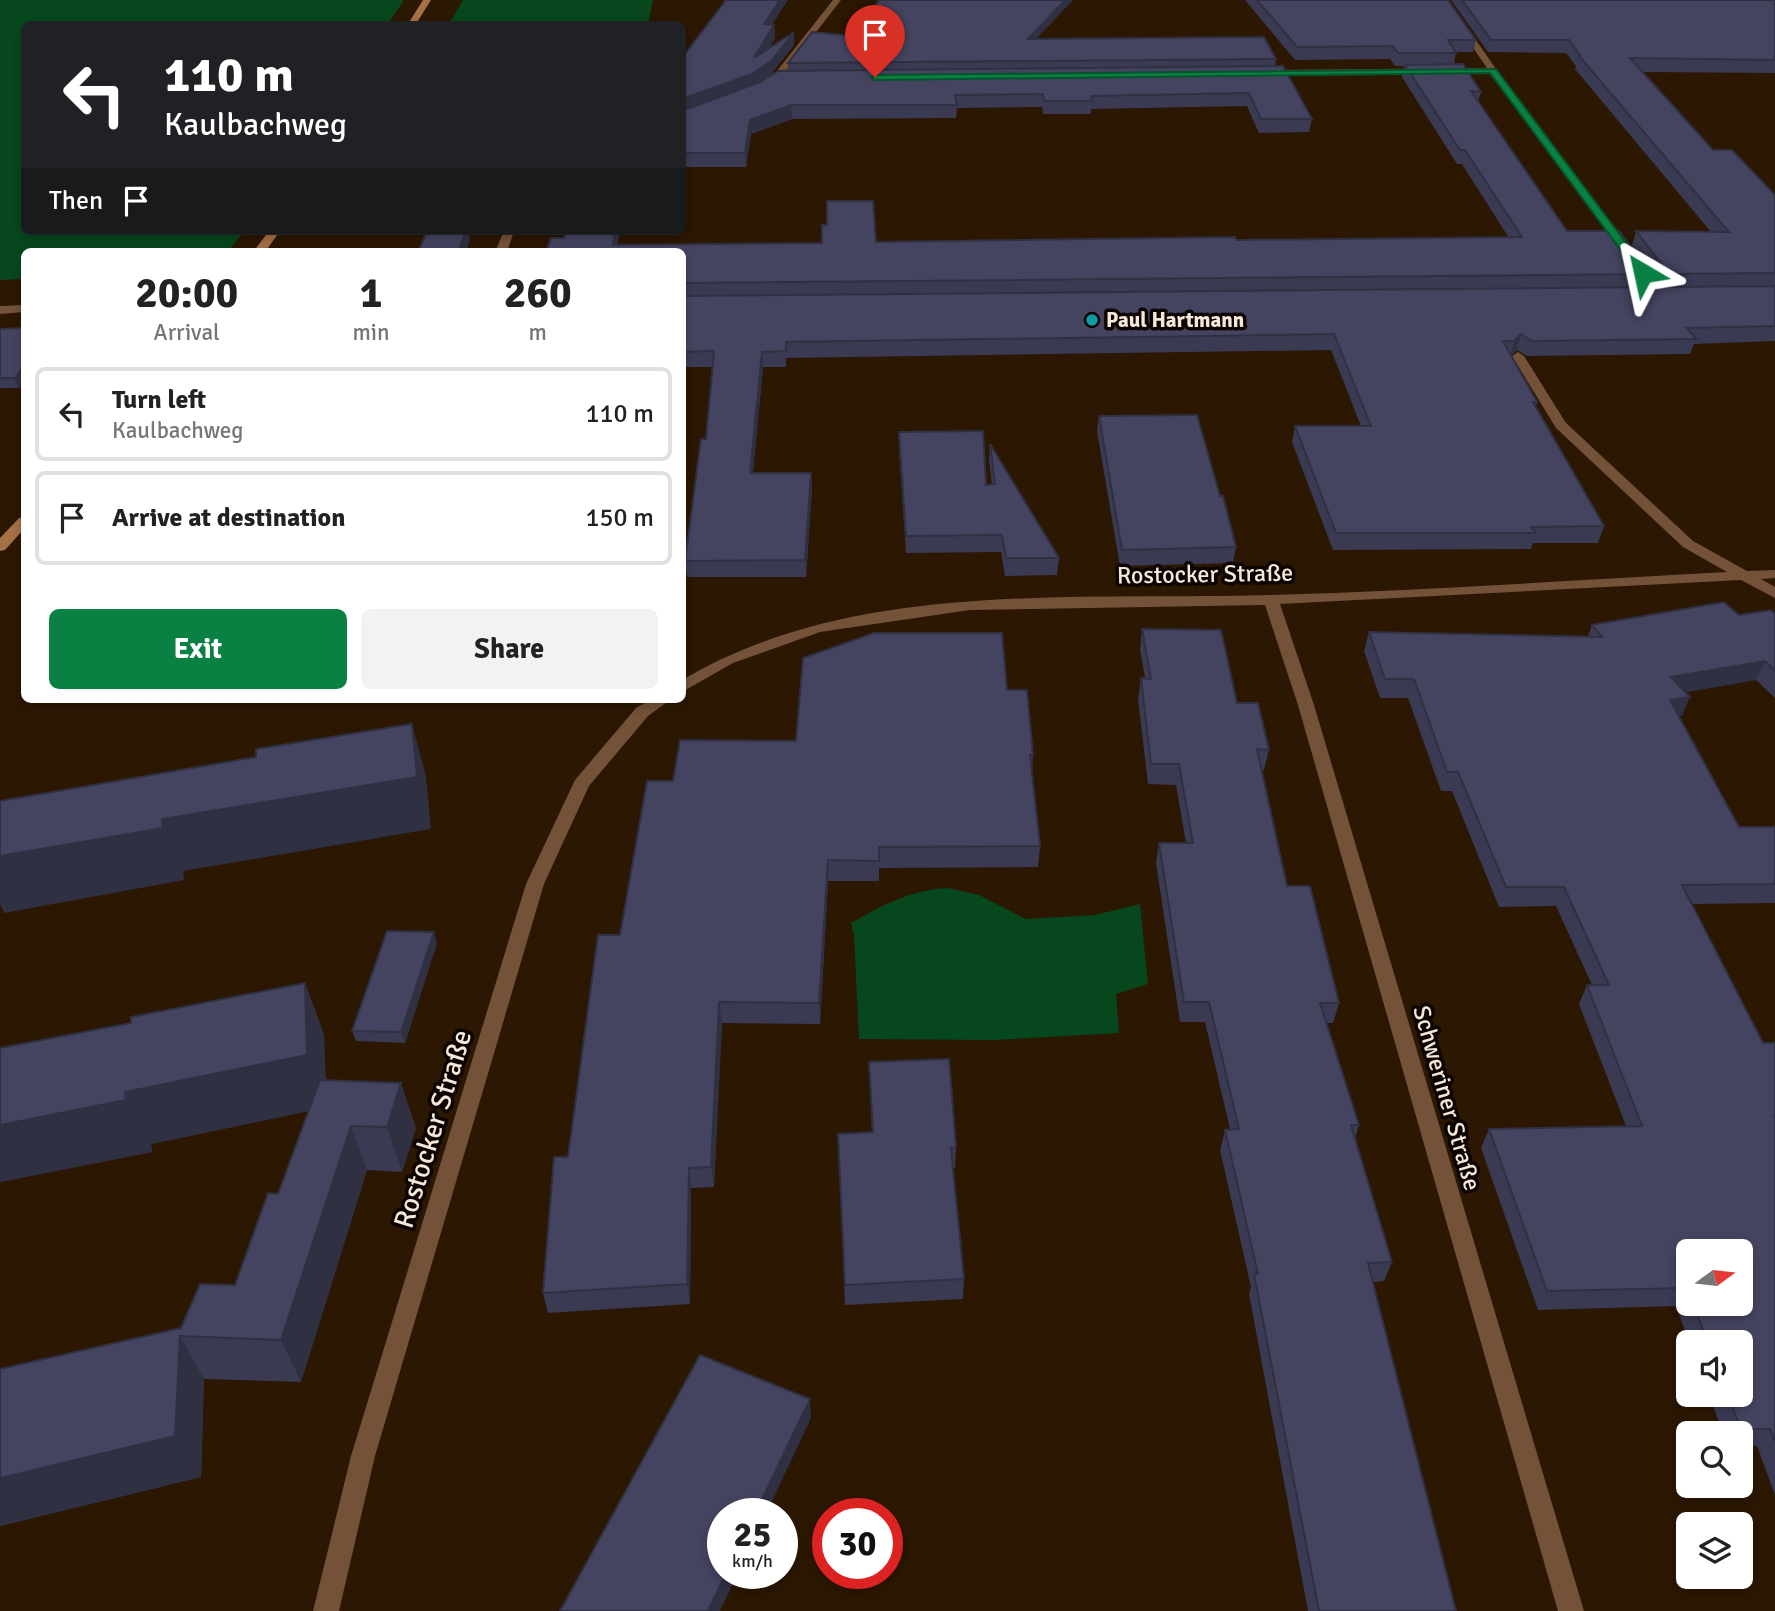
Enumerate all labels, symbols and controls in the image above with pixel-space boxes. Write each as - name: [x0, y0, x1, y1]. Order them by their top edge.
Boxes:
- pin: [845, 5, 905, 77]
- icon: arrive: [856, 16, 894, 54]
- text: 110 m: [164, 45, 294, 105]
- icon: left: [49, 49, 140, 140]
- text: Kaulbachweg: [164, 105, 347, 144]
- icon: arrive: [117, 182, 155, 220]
- text: Then: [49, 185, 103, 217]
- position arrow: [1606, 236, 1680, 310]
- text: 20:00: [135, 268, 238, 319]
- text: 1: [360, 268, 382, 319]
- text: 260: [504, 268, 572, 319]
- place label: Paul Hartmann: [1106, 307, 1244, 333]
- marker: Paul Hartmann: [1084, 312, 1100, 328]
- text: Arrival: [154, 318, 220, 347]
- text: min: [352, 318, 390, 347]
- text: m: [529, 318, 547, 347]
- text: Turn left: [112, 384, 206, 416]
- icon: left: [53, 395, 91, 433]
- text: 110 m: [585, 398, 654, 430]
- text: Kaulbachweg: [112, 416, 243, 445]
- icon: arrive: [53, 499, 91, 537]
- text: Arrive at destination: [112, 502, 345, 534]
- text: 150 m: [585, 502, 654, 534]
- street label: Rostocker Straße: [1117, 557, 1293, 591]
- button: Exit: [49, 609, 347, 689]
- button: Share: [361, 609, 658, 689]
- street label: Schweriner Straße: [1406, 1002, 1488, 1194]
- street label: Rostocker Straße: [387, 1026, 479, 1232]
- north arrow: [1676, 1239, 1754, 1316]
- map controls: [1676, 1239, 1753, 1589]
- button: sound: [1676, 1330, 1753, 1407]
- button: search: [1676, 1421, 1753, 1498]
- speed limit sign: 30: [812, 1498, 903, 1589]
- button: layers: [1676, 1512, 1753, 1589]
- text: 25: [734, 1513, 771, 1556]
- text: km/h: [732, 1550, 773, 1572]

